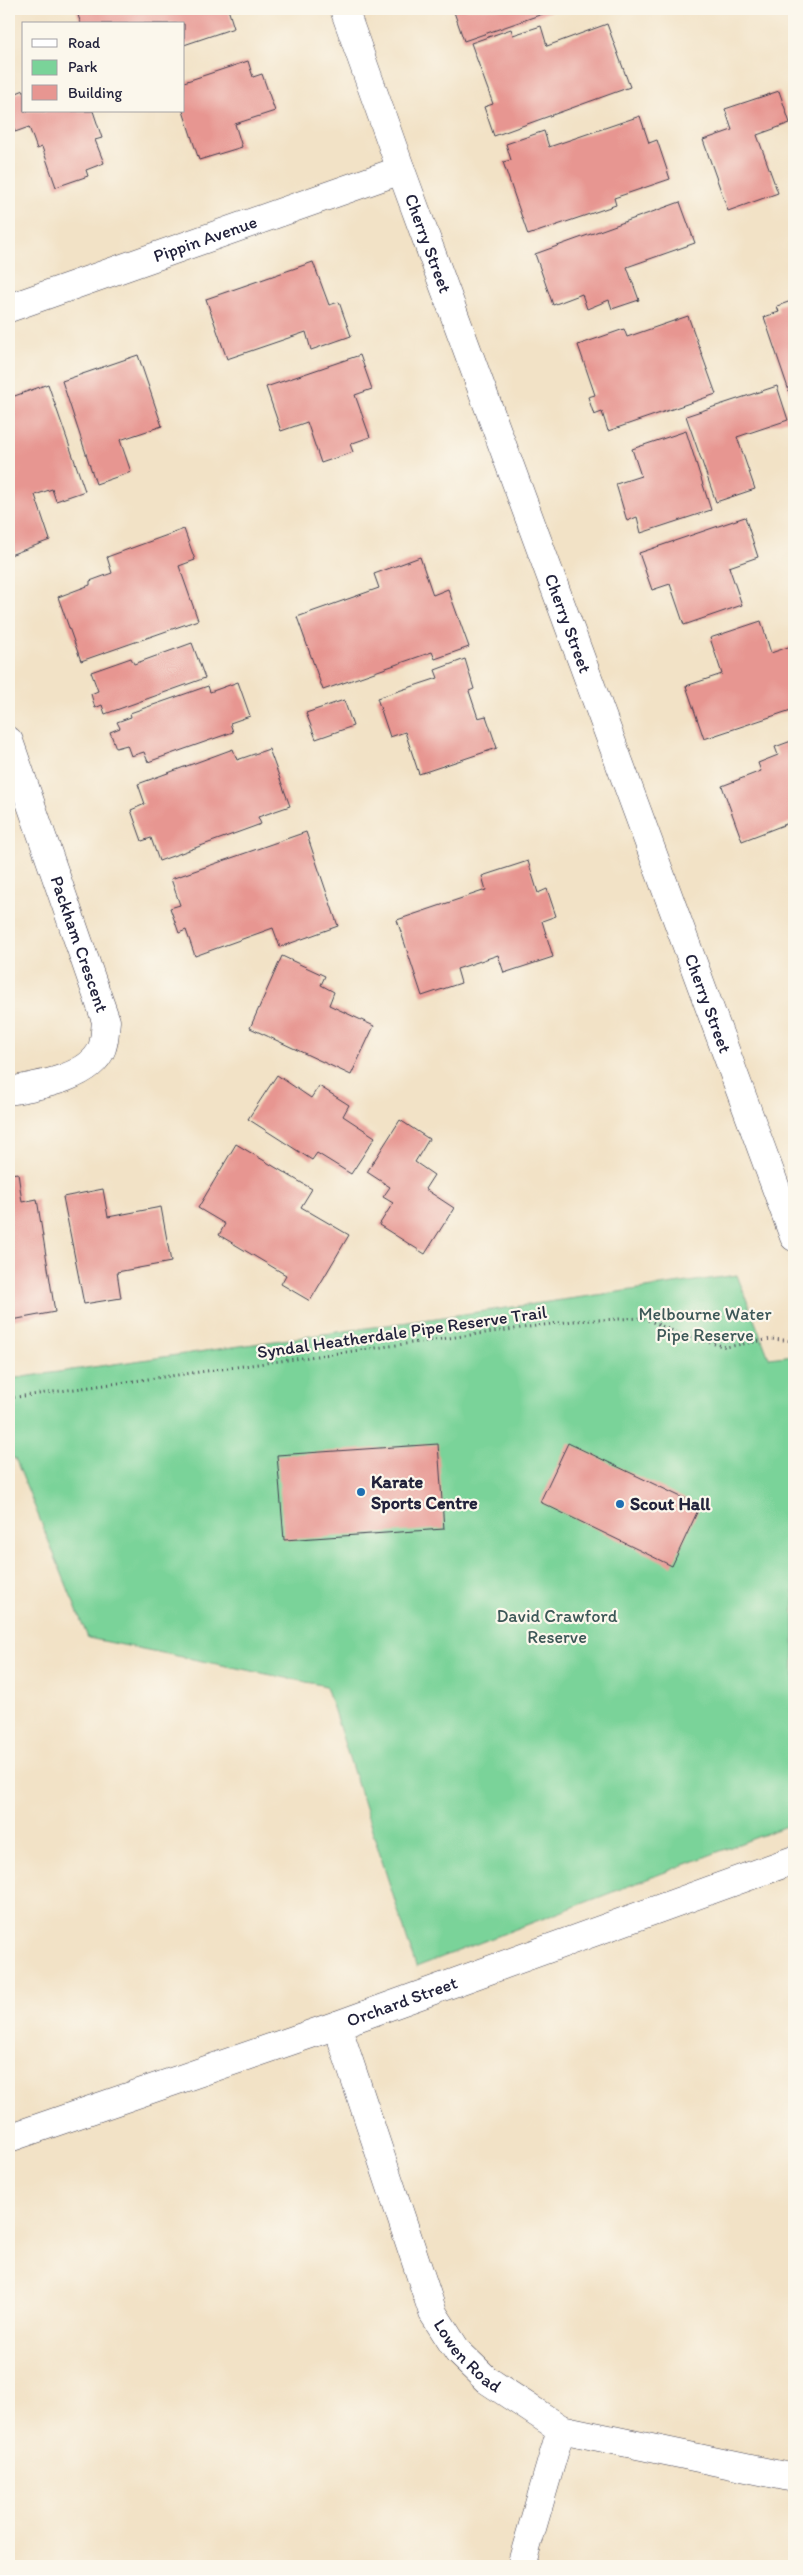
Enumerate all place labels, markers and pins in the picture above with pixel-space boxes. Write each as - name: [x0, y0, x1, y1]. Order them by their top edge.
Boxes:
- place label: Karate Sports Centre: [371, 1471, 478, 1514]
- marker: Karate Sports Centre: [355, 1486, 367, 1498]
- place label: Scout Hall: [630, 1493, 711, 1515]
- marker: Scout Hall: [614, 1498, 626, 1510]

